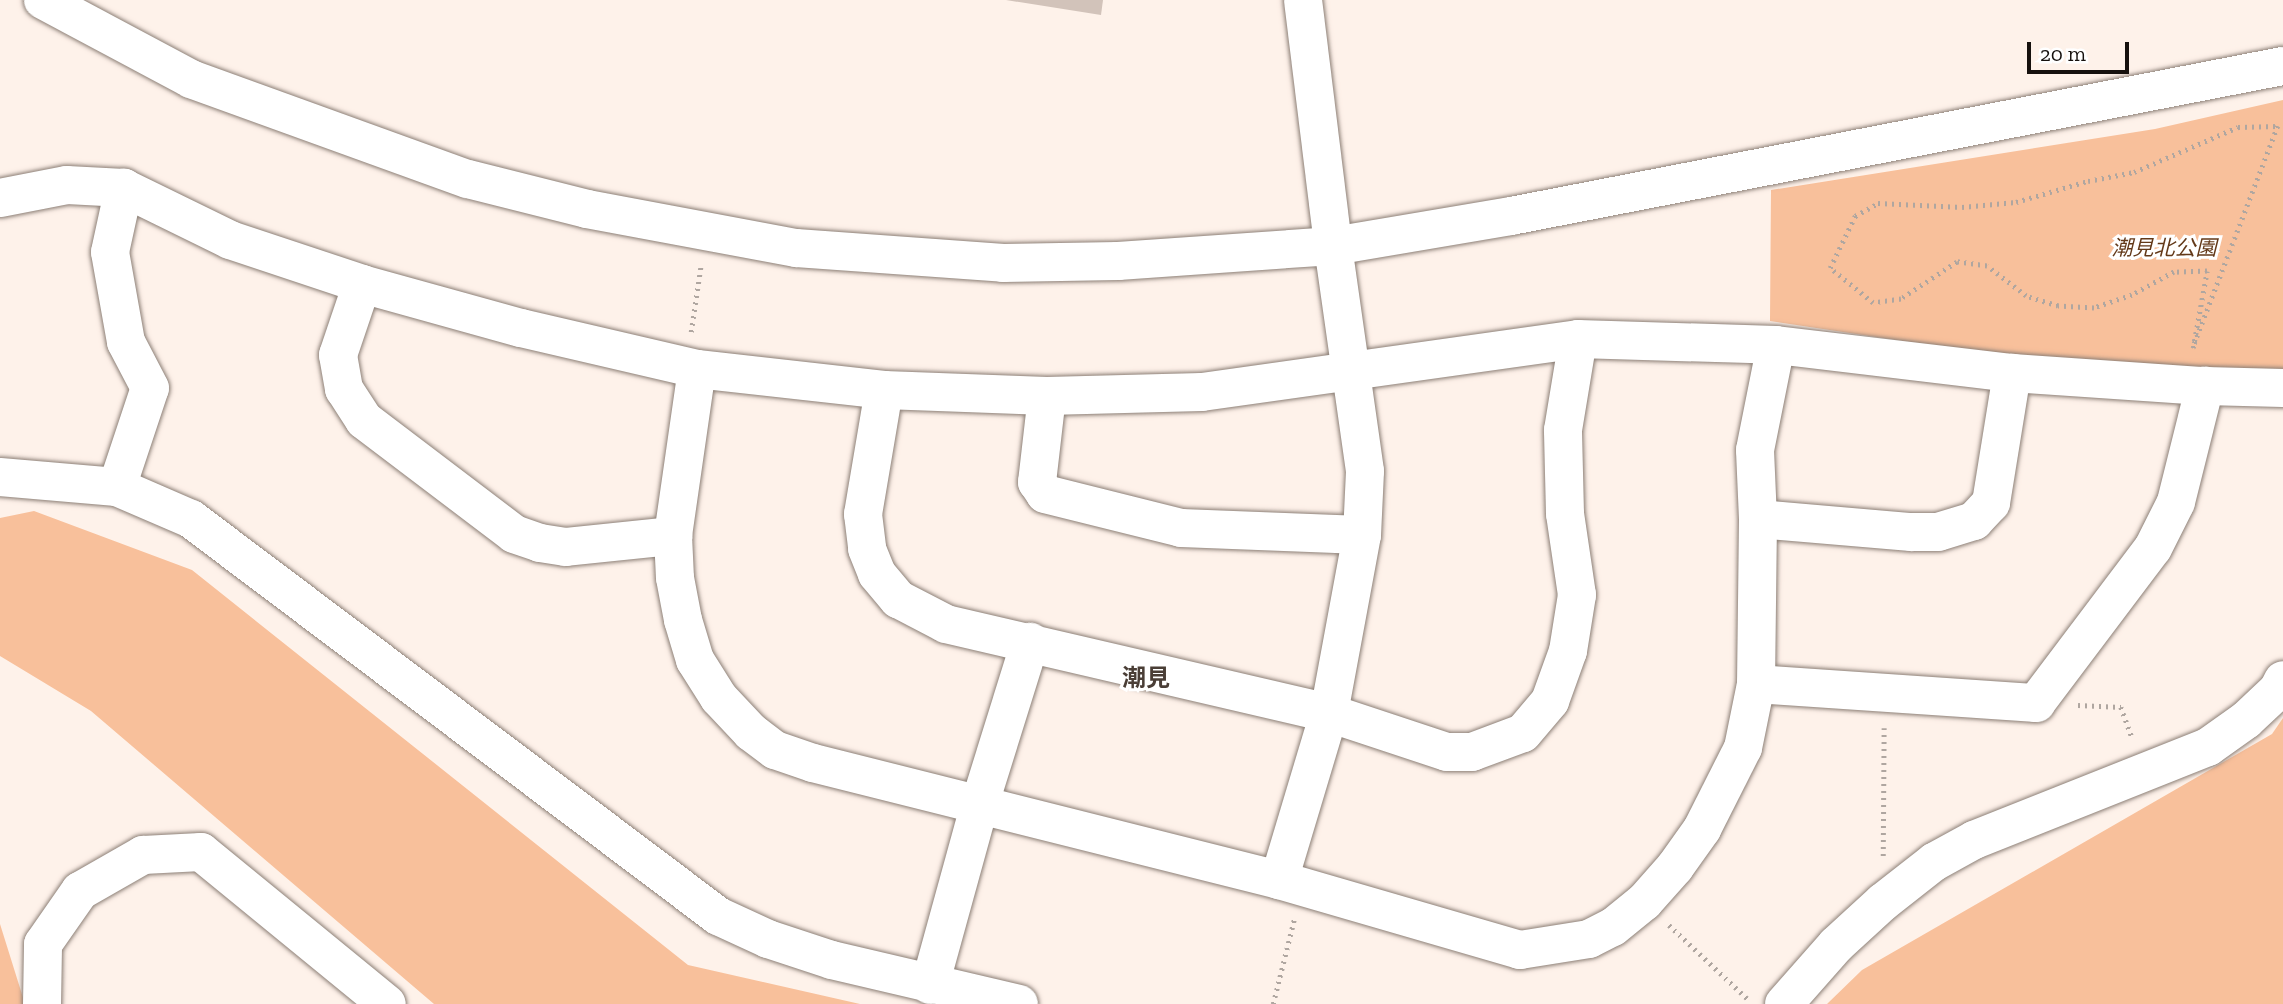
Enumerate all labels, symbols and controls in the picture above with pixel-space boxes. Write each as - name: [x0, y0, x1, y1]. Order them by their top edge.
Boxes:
- scale bar: [2031, 28, 2132, 72]
- text: 20 m: [2040, 41, 2086, 66]
- park label: 潮見北公園: [2112, 235, 2216, 261]
- district label: 潮見: [1122, 664, 1170, 692]

